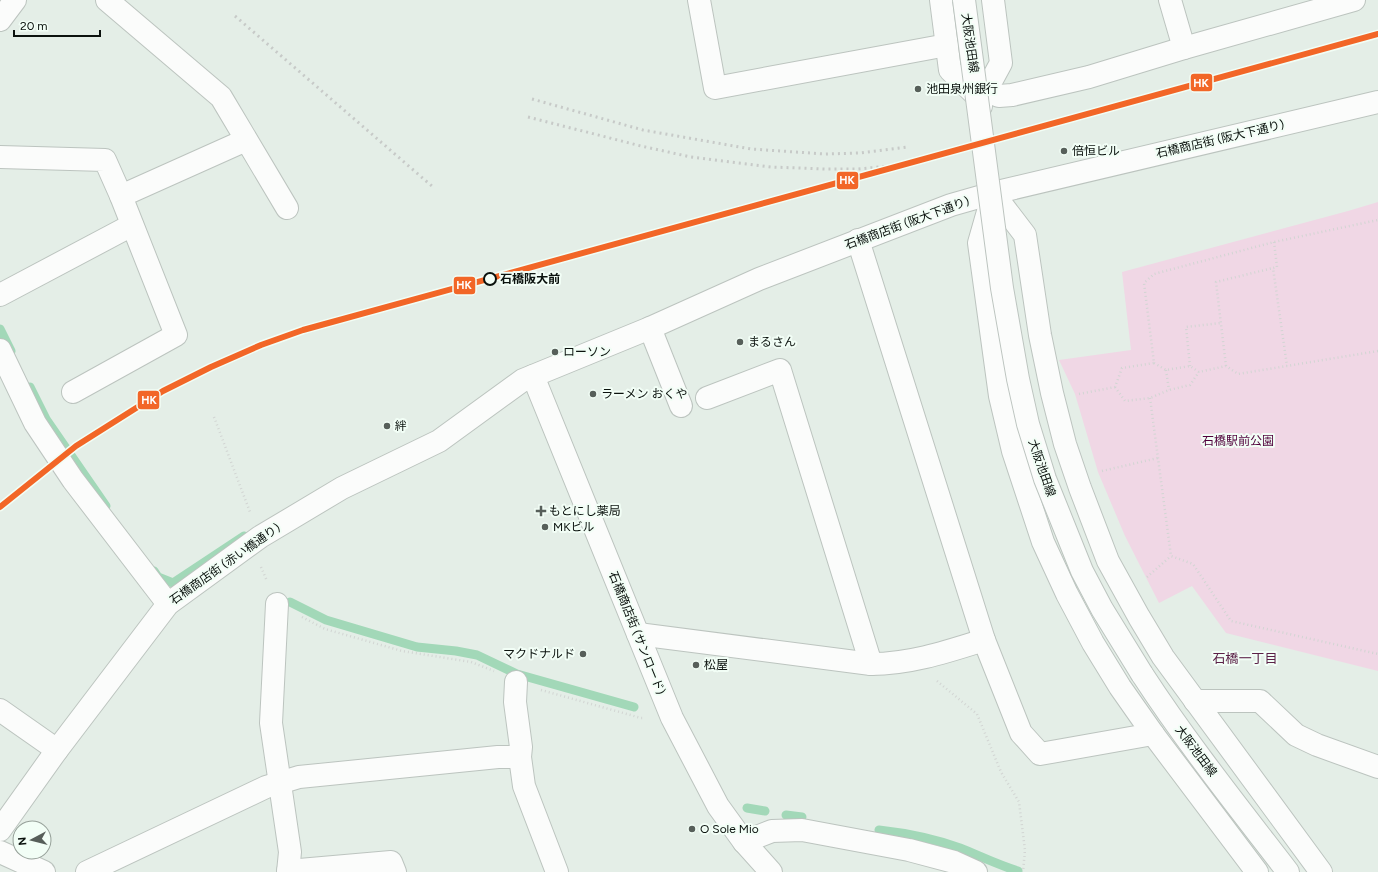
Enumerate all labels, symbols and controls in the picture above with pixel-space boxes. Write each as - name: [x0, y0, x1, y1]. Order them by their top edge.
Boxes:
- scale bar: [14, 12, 100, 38]
- street label: 大阪池田線: [959, 12, 981, 74]
- text: 20 m: [20, 19, 48, 33]
- line badge: HK: [1190, 73, 1213, 92]
- text: HK: [1193, 77, 1209, 90]
- place label: 池田泉州銀行: [926, 82, 998, 96]
- marker: 池田泉州銀行: [913, 84, 923, 94]
- street label: 石橋商店街 (阪大下通り): [1154, 117, 1286, 161]
- place label: 倍恒ビル: [1072, 144, 1120, 158]
- marker: 倍恒ビル: [1059, 146, 1069, 156]
- line badge: HK: [836, 171, 859, 190]
- text: HK: [839, 174, 855, 187]
- street label: 石橋商店街 (阪大下通り): [843, 194, 971, 252]
- marker: 石橋阪大前: [483, 272, 497, 286]
- place label: 石橋阪大前: [500, 272, 560, 286]
- line badge: HK: [453, 276, 476, 295]
- text: HK: [456, 279, 472, 292]
- place label: まるさん: [748, 335, 796, 349]
- marker: まるさん: [735, 337, 745, 347]
- place label: ローソン: [563, 345, 611, 359]
- marker: ローソン: [550, 347, 560, 357]
- place label: ラーメン おくや: [601, 387, 688, 401]
- marker: ラーメン おくや: [588, 389, 598, 399]
- line badge: HK: [137, 390, 160, 410]
- text: HK: [141, 394, 157, 407]
- place label: 絆: [395, 419, 407, 433]
- marker: 絆: [382, 421, 392, 431]
- park label: 石橋駅前公園: [1202, 434, 1274, 448]
- street label: 大阪池田線: [1026, 437, 1058, 499]
- place label: もとにし薬局: [549, 504, 621, 518]
- marker: もとにし薬局: [536, 506, 546, 516]
- place label: MKビル: [553, 520, 594, 534]
- street label: 石橋商店街 (赤い橋通り): [167, 521, 283, 607]
- marker: MKビル: [540, 522, 550, 532]
- street label: 石橋商店街 (サンロード): [606, 569, 668, 697]
- place label: マクドナルド: [503, 647, 575, 661]
- marker: マクドナルド: [578, 649, 588, 659]
- district label: 石橋一丁目: [1212, 651, 1278, 666]
- place label: 松屋: [704, 658, 728, 672]
- marker: 松屋: [691, 660, 701, 670]
- street label: 大阪池田線: [1172, 723, 1220, 779]
- north arrow: [12, 820, 52, 860]
- place label: O Sole Mio: [700, 822, 759, 836]
- marker: O Sole Mio: [687, 824, 697, 834]
- text: N: [16, 836, 30, 846]

